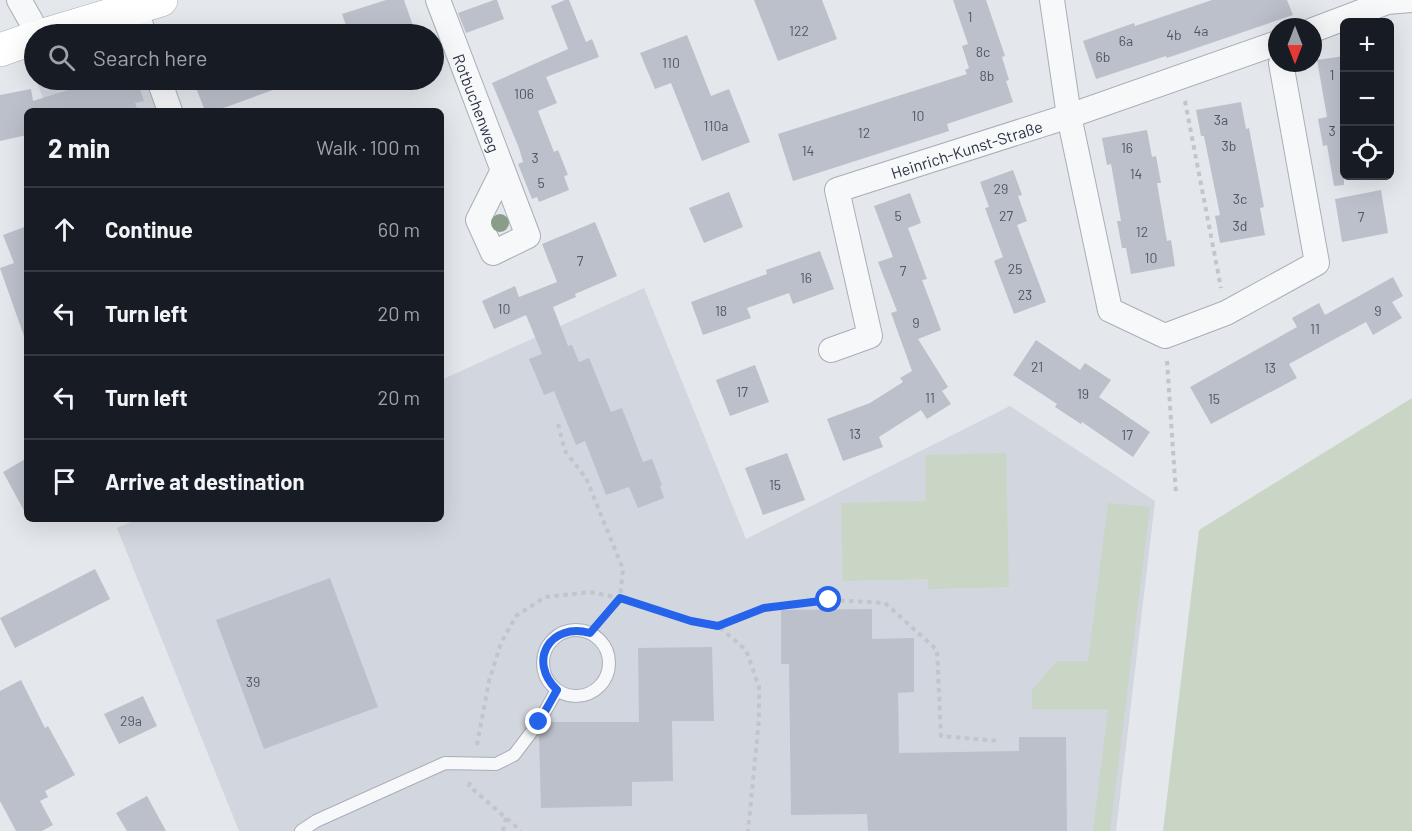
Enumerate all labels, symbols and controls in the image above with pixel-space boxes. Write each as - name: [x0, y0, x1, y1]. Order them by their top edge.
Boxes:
- house number: 1: [968, 8, 972, 25]
- north arrow: [1268, 18, 1322, 72]
- map controls: [1340, 18, 1394, 180]
- button: +: [1340, 18, 1394, 72]
- house number: 122: [789, 22, 809, 39]
- house number: 4a: [1194, 22, 1208, 39]
- search box: [24, 24, 444, 90]
- house number: 4b: [1166, 26, 1182, 43]
- house number: 6a: [1119, 32, 1133, 49]
- icon: search: [45, 41, 78, 74]
- house number: 8c: [976, 43, 990, 60]
- text: Search here: [93, 44, 207, 70]
- house number: 6b: [1096, 48, 1110, 65]
- street label: Rotbuchenweg: [450, 51, 505, 155]
- house number: 110: [662, 54, 680, 71]
- house number: 1: [1330, 66, 1334, 83]
- house number: 8b: [980, 67, 994, 84]
- button: −: [1340, 72, 1394, 126]
- house number: 106: [514, 85, 534, 102]
- house number: 10: [912, 107, 924, 124]
- house number: 3a: [1214, 111, 1228, 128]
- street label: Heinrich-Kunst-Straße: [888, 116, 1045, 182]
- house number: 110a: [704, 117, 728, 134]
- house number: 3: [1328, 122, 1336, 139]
- house number: 12: [858, 124, 870, 141]
- button: locate: [1340, 126, 1394, 180]
- text: 2 min: [48, 132, 110, 163]
- text: Walk · 100 m: [316, 135, 420, 159]
- house number: 3b: [1222, 137, 1236, 154]
- house number: 16: [1121, 139, 1133, 156]
- house number: 14: [802, 142, 814, 159]
- house number: 3: [531, 149, 539, 166]
- house number: 14: [1130, 165, 1142, 182]
- house number: 5: [537, 174, 545, 191]
- house number: 29: [994, 180, 1008, 197]
- house number: 3c: [1233, 190, 1247, 207]
- house number: 5: [894, 207, 902, 224]
- house number: 27: [999, 207, 1013, 224]
- house number: 7: [1358, 208, 1365, 225]
- icon: ahead: [48, 213, 81, 246]
- text: Continue: [105, 216, 193, 242]
- text: 60 m: [378, 217, 420, 241]
- house number: 3d: [1233, 217, 1247, 234]
- house number: 12: [1136, 223, 1148, 240]
- house number: 10: [1145, 249, 1157, 266]
- house number: 7: [577, 252, 584, 269]
- house number: 25: [1008, 260, 1022, 277]
- house number: 7: [900, 262, 907, 279]
- house number: 16: [800, 269, 812, 286]
- house number: 23: [1018, 286, 1032, 303]
- icon: left: [48, 297, 81, 330]
- text: Turn left: [105, 300, 188, 326]
- house number: 10: [498, 300, 510, 317]
- text: 20 m: [377, 301, 420, 325]
- house number: 18: [715, 302, 727, 319]
- house number: 9: [1374, 302, 1382, 319]
- house number: 9: [912, 314, 920, 331]
- house number: 11: [1310, 320, 1320, 337]
- house number: 21: [1031, 358, 1043, 375]
- house number: 13: [1264, 359, 1276, 376]
- icon: left: [48, 381, 81, 414]
- house number: 17: [736, 383, 748, 400]
- text: Turn left: [105, 384, 188, 410]
- text: 20 m: [377, 385, 420, 409]
- house number: 19: [1077, 385, 1089, 402]
- house number: 11: [925, 389, 935, 406]
- house number: 15: [1208, 390, 1220, 407]
- house number: 13: [849, 425, 861, 442]
- house number: 17: [1121, 426, 1133, 443]
- icon: arrive: [48, 465, 81, 498]
- text: Arrive at destination: [105, 468, 304, 494]
- house number: 15: [769, 476, 781, 493]
- route start: [815, 586, 841, 612]
- house number: 39: [246, 673, 260, 690]
- route end: [525, 708, 551, 734]
- house number: 29a: [120, 712, 142, 729]

